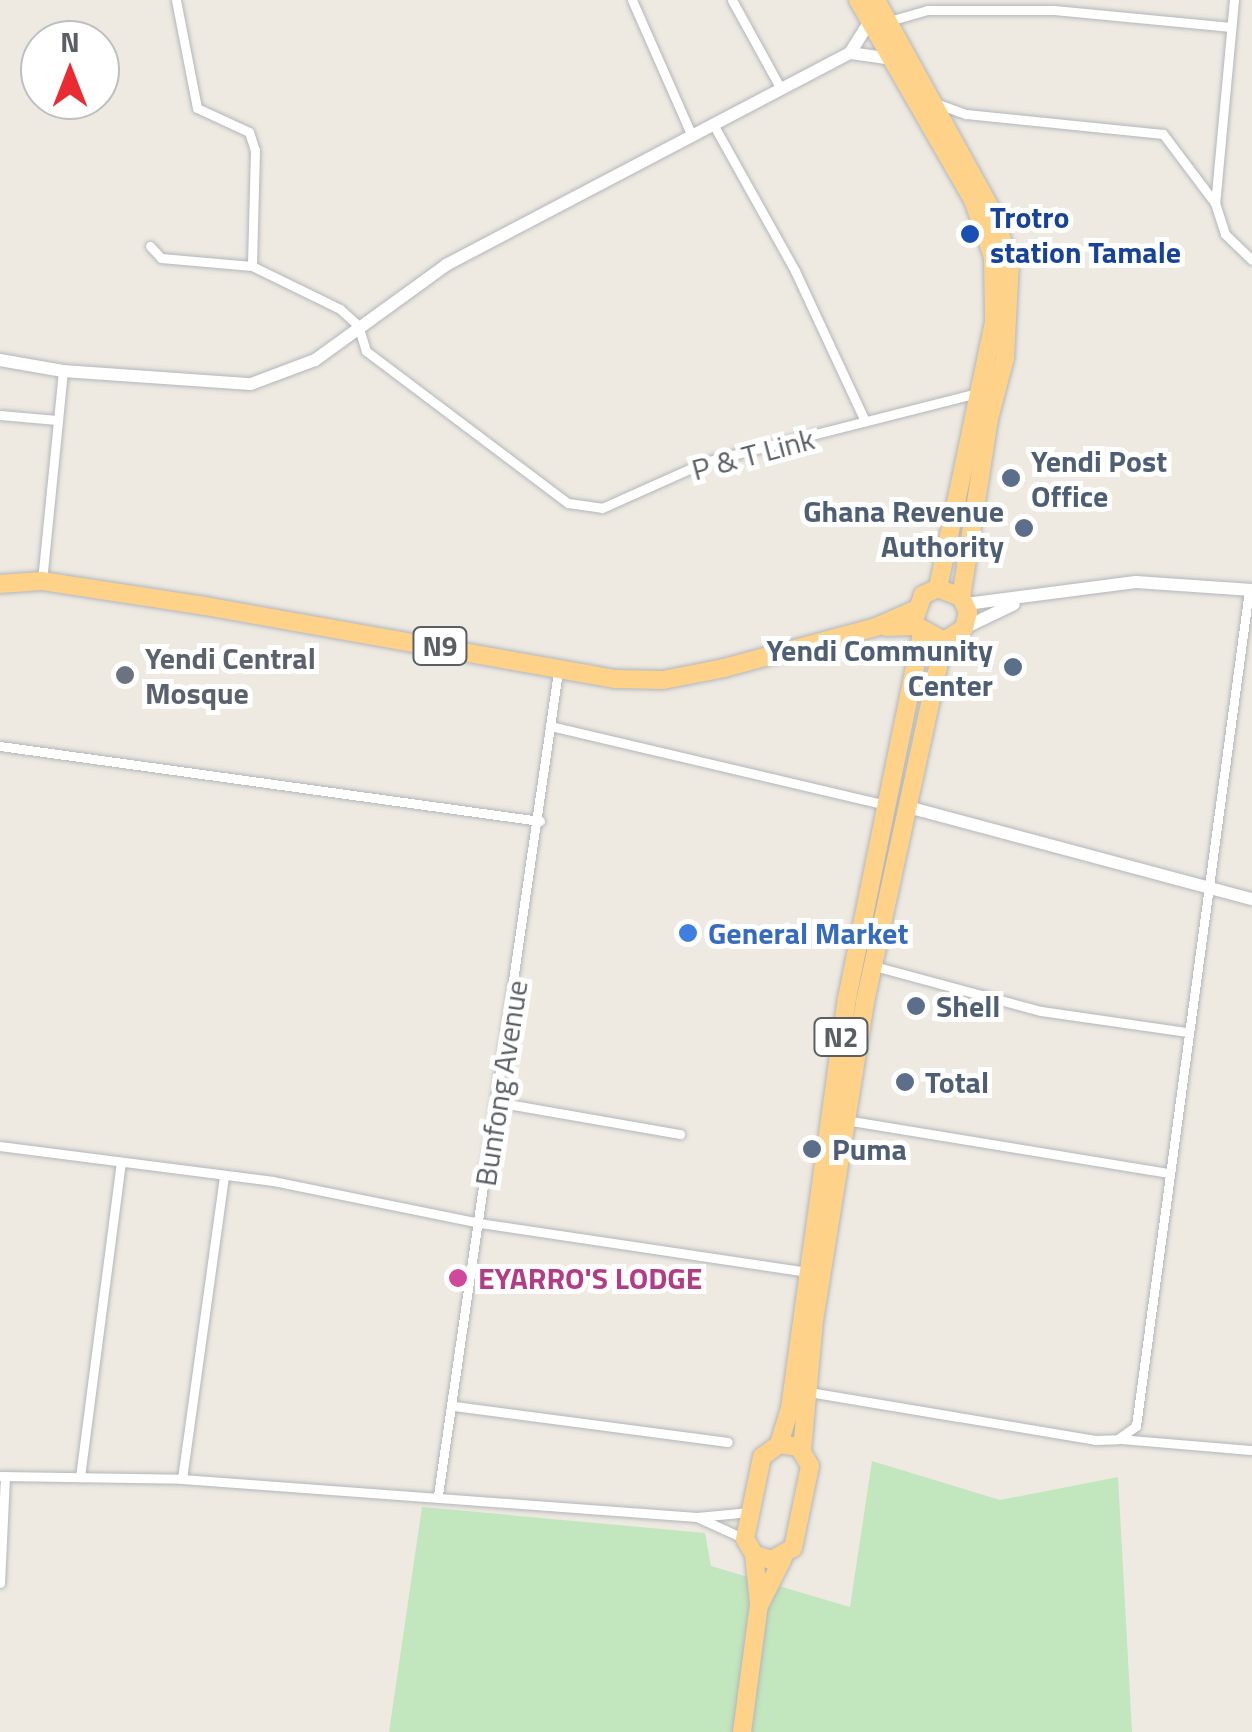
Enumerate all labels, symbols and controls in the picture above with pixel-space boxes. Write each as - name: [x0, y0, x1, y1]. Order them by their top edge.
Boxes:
- north arrow: [20, 20, 120, 120]
- text: N: [60, 20, 80, 63]
- place label: Trotro station Tamale: [990, 199, 1181, 270]
- marker: Trotro station Tamale: [959, 223, 981, 245]
- street label: P & T Link: [688, 420, 818, 488]
- place label: Yendi Post Office: [1031, 443, 1167, 514]
- marker: Yendi Post Office: [1000, 467, 1022, 489]
- place label: Ghana Revenue Authority: [803, 493, 1004, 564]
- marker: Ghana Revenue Authority: [1013, 517, 1035, 539]
- road number: N9: [410, 623, 470, 669]
- place label: Yendi Community Center: [766, 632, 993, 702]
- place label: Yendi Central Mosque: [145, 640, 316, 710]
- marker: Yendi Community Center: [1002, 656, 1024, 678]
- marker: Yendi Central Mosque: [114, 664, 136, 686]
- place label: General Market: [708, 915, 908, 951]
- marker: General Market: [677, 922, 699, 944]
- street label: Bunfong Avenue: [467, 977, 535, 1189]
- place label: Shell: [936, 988, 1000, 1024]
- marker: Shell: [905, 995, 927, 1017]
- road number: N2: [811, 1014, 871, 1060]
- place label: Total: [925, 1064, 989, 1100]
- marker: Total: [894, 1071, 916, 1093]
- place label: Puma: [832, 1131, 907, 1167]
- marker: Puma: [801, 1138, 823, 1160]
- place label: EYARRO'S LODGE: [478, 1260, 702, 1296]
- marker: EYARRO'S LODGE: [447, 1267, 469, 1289]

